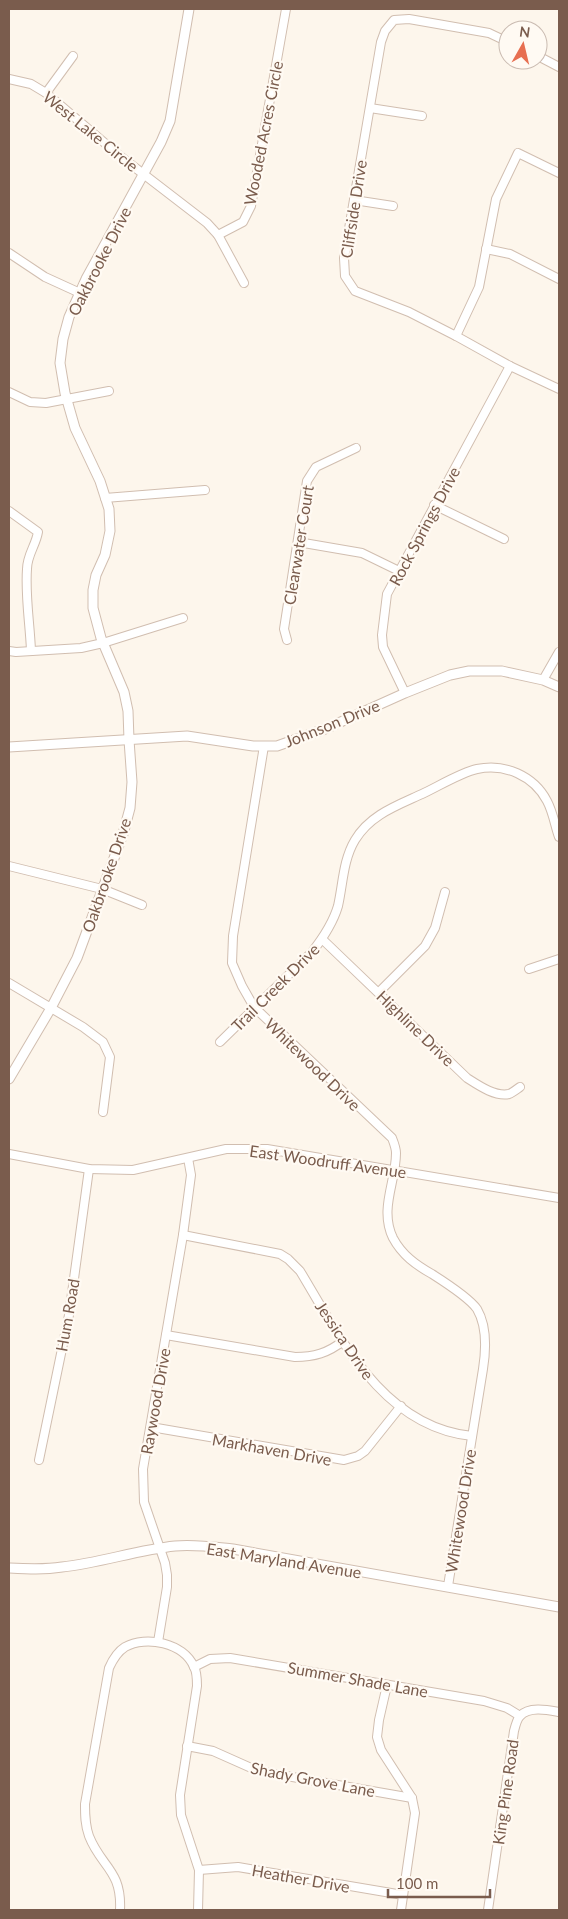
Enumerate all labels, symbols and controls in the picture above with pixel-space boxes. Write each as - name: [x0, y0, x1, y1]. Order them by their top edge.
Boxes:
- north arrow: [498, 20, 548, 70]
- text: N: [518, 22, 531, 41]
- street label: Wooded Acres Circle: [240, 59, 286, 207]
- street label: West Lake Circle: [39, 87, 143, 175]
- street label: Cliffside Drive: [336, 158, 370, 260]
- street label: Oakbrooke Drive: [63, 203, 135, 319]
- street label: Rock Springs Drive: [385, 463, 463, 589]
- street label: Clearwater Court: [279, 484, 317, 606]
- street label: Johnson Drive: [282, 695, 382, 751]
- street label: Oakbrooke Drive: [78, 815, 134, 935]
- street label: Trail Creek Drive: [227, 939, 323, 1035]
- street label: Highline Drive: [373, 986, 459, 1070]
- street label: Whitewood Drive: [261, 1014, 365, 1114]
- street label: East Woodruff Avenue: [248, 1141, 408, 1181]
- street label: Hum Road: [51, 1277, 83, 1353]
- street label: Jessica Drive: [312, 1297, 378, 1383]
- street label: Raywood Drive: [136, 1346, 174, 1456]
- street label: Markhaven Drive: [211, 1429, 333, 1469]
- street label: Whitewood Drive: [441, 1448, 479, 1574]
- street label: East Maryland Avenue: [205, 1538, 363, 1582]
- street label: Summer Shade Lane: [286, 1657, 430, 1701]
- street label: King Pine Road: [488, 1738, 522, 1846]
- street label: Shady Grove Lane: [249, 1758, 377, 1800]
- street label: Heather Drive: [251, 1860, 351, 1896]
- scale bar: [388, 1866, 490, 1898]
- text: 100 m: [396, 1874, 438, 1892]

